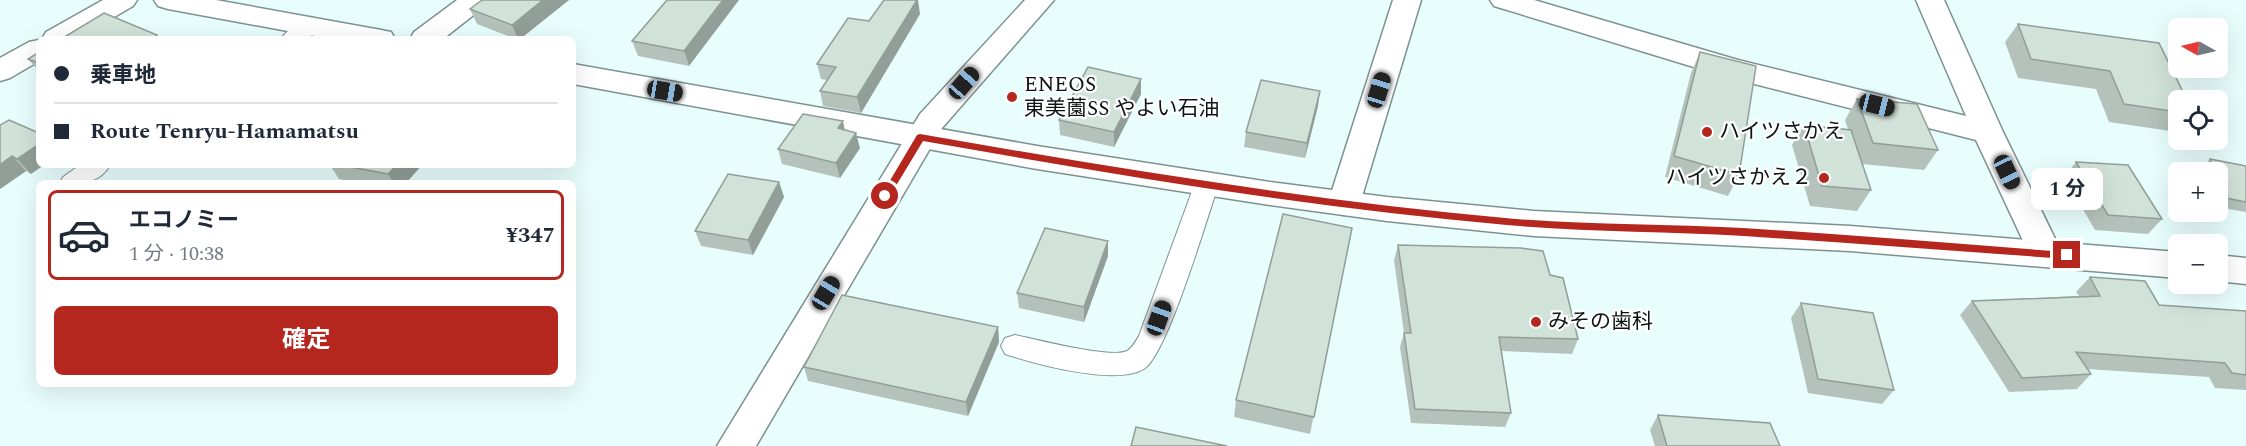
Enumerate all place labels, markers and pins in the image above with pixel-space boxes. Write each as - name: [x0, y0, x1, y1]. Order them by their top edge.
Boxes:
- place label: ENEOS 東美薗SS やよい石油: [1024, 69, 1220, 125]
- marker: ENEOS 東美薗SS やよい石油: [1005, 90, 1019, 104]
- place label: ハイツさかえ: [1719, 116, 1845, 148]
- marker: ハイツさかえ: [1700, 125, 1714, 139]
- place label: ハイツさかえ２: [1665, 162, 1812, 194]
- marker: ハイツさかえ２: [1817, 171, 1831, 185]
- place label: みその歯科: [1548, 306, 1653, 338]
- marker: みその歯科: [1529, 315, 1543, 329]

